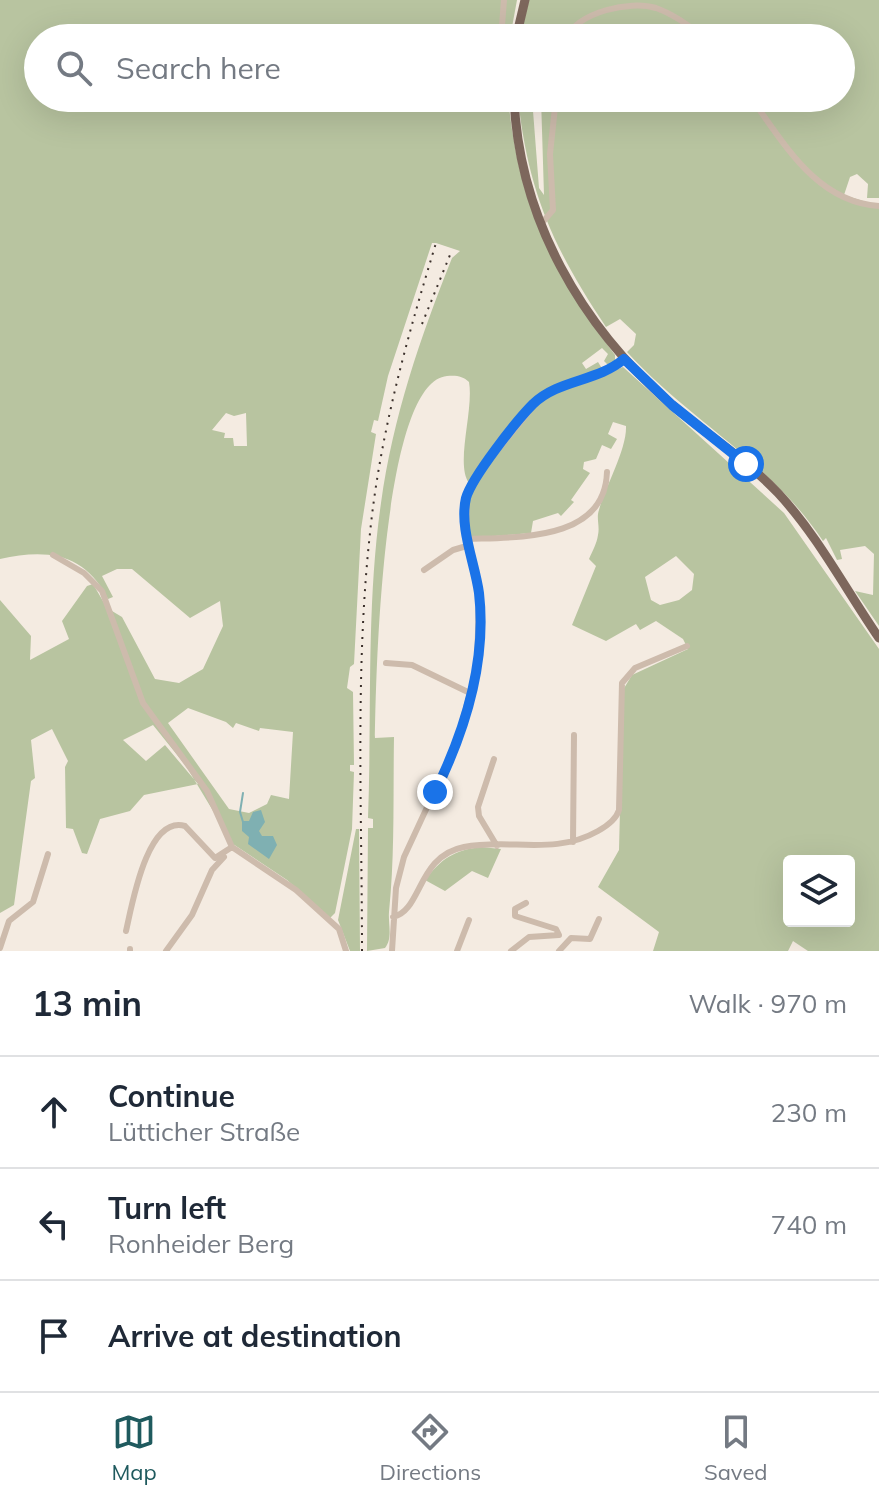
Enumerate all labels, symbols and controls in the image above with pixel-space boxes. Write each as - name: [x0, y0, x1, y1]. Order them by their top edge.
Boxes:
- search box: [24, 24, 855, 112]
- icon: search: [52, 46, 96, 90]
- text: Search here: [116, 49, 281, 87]
- route start: [728, 446, 764, 482]
- route end: [417, 774, 453, 810]
- map controls: [783, 855, 855, 927]
- button: layers: [783, 855, 855, 927]
- text: 13 min: [32, 982, 142, 1025]
- text: Walk · 970 m: [688, 987, 847, 1020]
- text: Continue: [108, 1077, 235, 1115]
- icon: ahead: [32, 1090, 76, 1134]
- text: 230 m: [771, 1096, 847, 1129]
- text: Lütticher Straße: [108, 1115, 300, 1148]
- text: Turn left: [108, 1189, 226, 1227]
- icon: left: [32, 1202, 76, 1246]
- text: 740 m: [771, 1208, 847, 1241]
- text: Ronheider Berg: [108, 1227, 294, 1260]
- icon: arrive: [32, 1314, 76, 1358]
- text: Arrive at destination: [108, 1317, 402, 1355]
- tab: Map: [111, 1410, 157, 1486]
- tab: Directions: [380, 1410, 481, 1486]
- tab: Saved: [704, 1410, 768, 1486]

